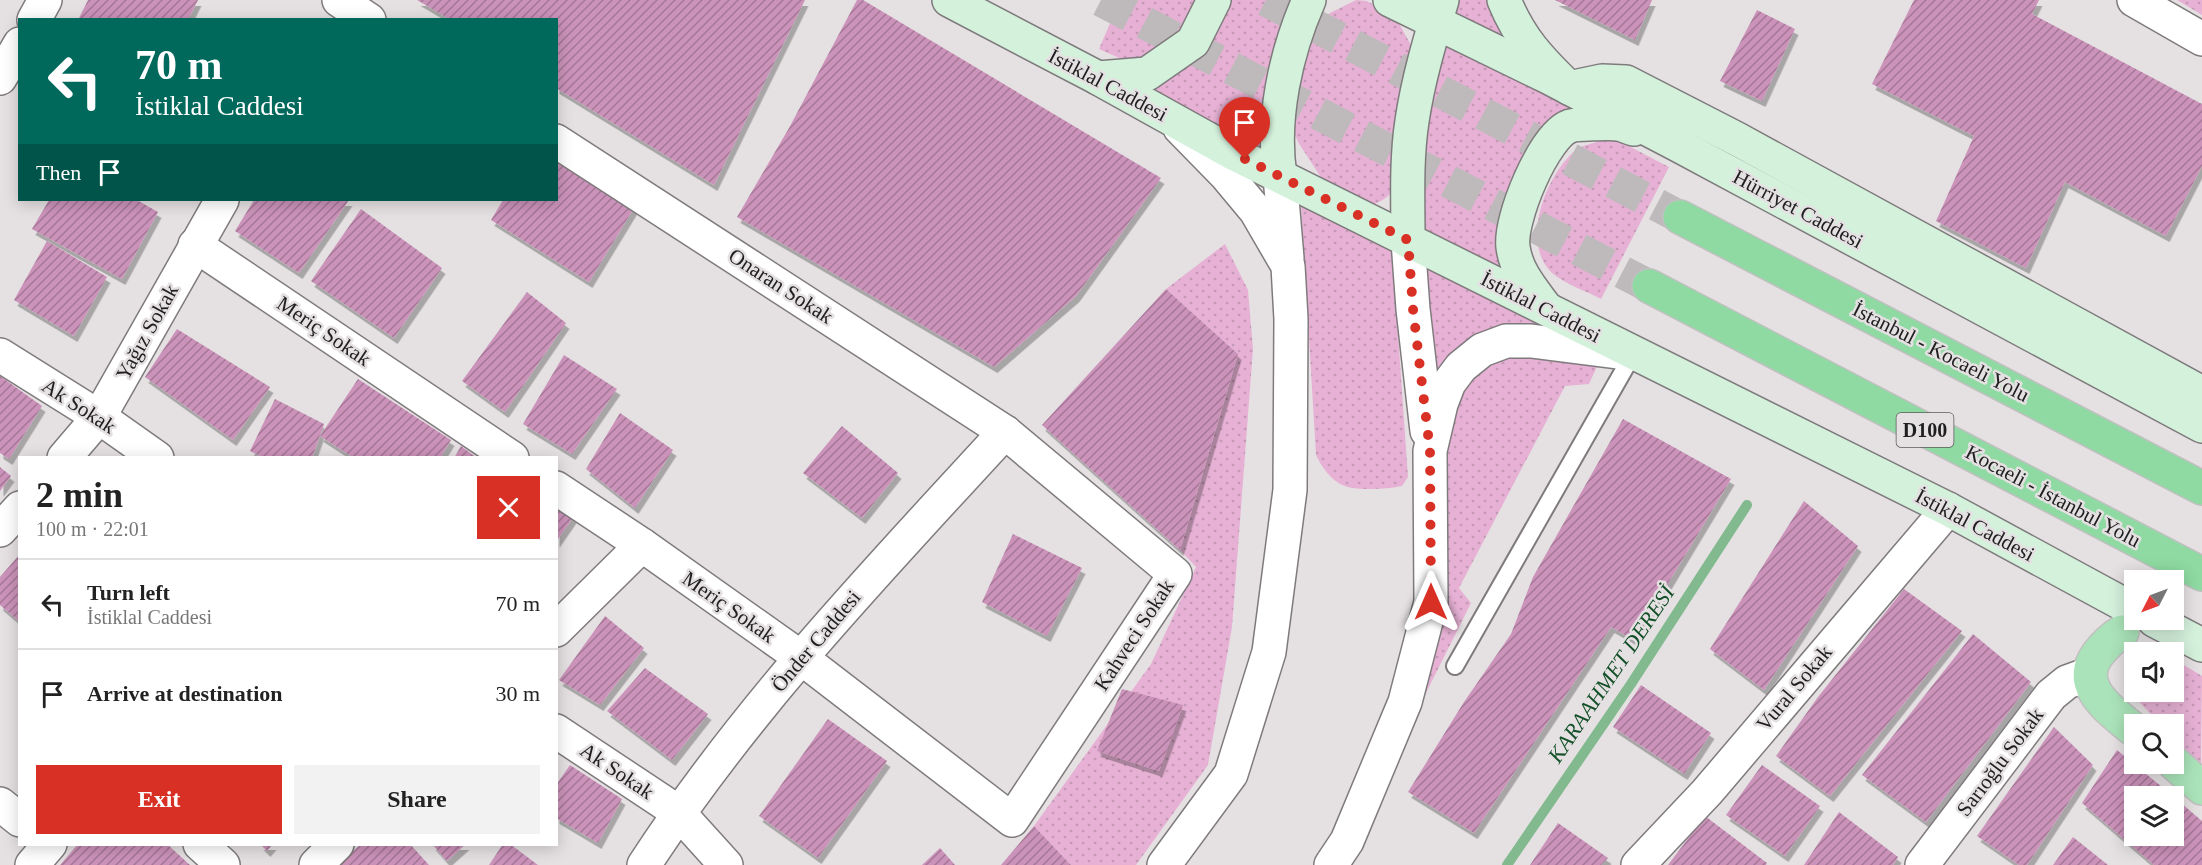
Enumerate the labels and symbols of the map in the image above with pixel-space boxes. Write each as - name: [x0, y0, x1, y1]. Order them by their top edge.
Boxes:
- street label: İstiklal Caddesi: [1044, 44, 1172, 126]
- pin: [1219, 97, 1270, 159]
- street label: Hürriyet Caddesi: [1729, 165, 1867, 253]
- street label: Onaran Sokak: [724, 243, 838, 329]
- street label: İstiklal Caddesi: [1477, 267, 1605, 348]
- street label: Yağız Sokak: [111, 279, 183, 384]
- street label: Meriç Sokak: [273, 291, 376, 371]
- street label: İstanbul - Kocaeli Yolu: [1849, 297, 2034, 407]
- street label: Ak Sokak: [37, 373, 121, 439]
- road number: D100: [1896, 413, 1954, 447]
- street label: Kocaeli - İstanbul Yolu: [1961, 440, 2145, 553]
- street label: İstiklal Caddesi: [1911, 484, 2039, 566]
- street label: Meriç Sokak: [678, 566, 780, 648]
- position arrow: [1399, 570, 1463, 634]
- north arrow: [2124, 570, 2184, 630]
- street label: Kahveci Sokak: [1089, 574, 1179, 695]
- water label: KARAAHMET DERESİ: [1542, 579, 1680, 768]
- street label: Önder Caddesi: [767, 585, 866, 697]
- street label: Vural Sokak: [1751, 640, 1837, 736]
- street label: Sarıoğlu Sokak: [1952, 703, 2049, 821]
- street label: Ak Sokak: [576, 738, 659, 805]

